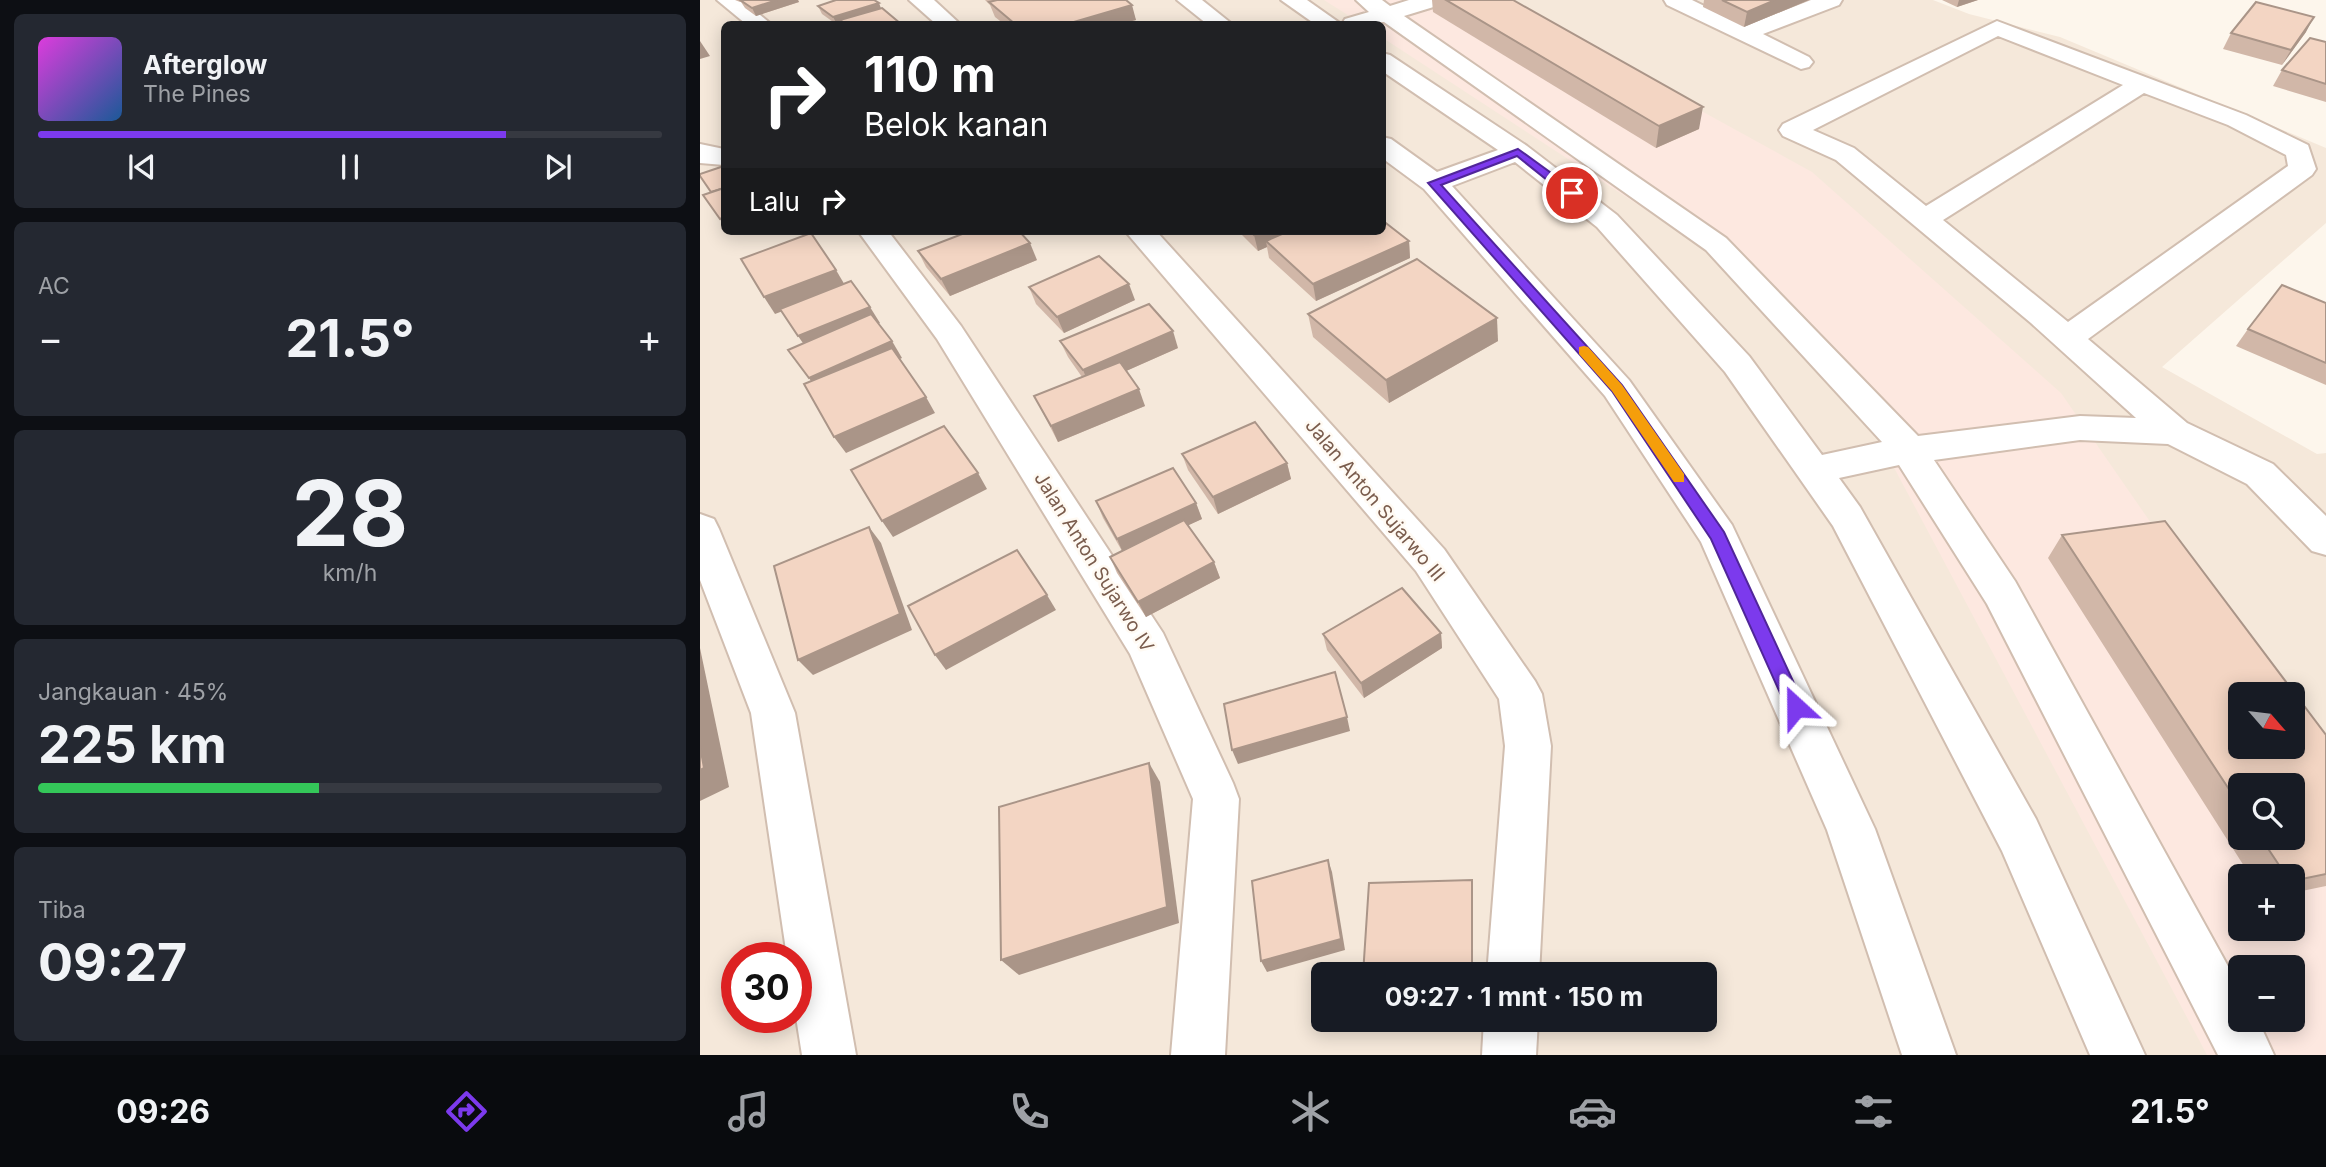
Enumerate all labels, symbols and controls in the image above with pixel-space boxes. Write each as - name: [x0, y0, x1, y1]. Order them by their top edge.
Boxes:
- text: 110 m: [864, 45, 996, 104]
- text: Afterglow: [143, 49, 267, 80]
- icon: right: [749, 49, 840, 140]
- text: The Pines: [143, 80, 251, 108]
- text: Belok kanan: [864, 105, 1048, 144]
- icon: previous: [123, 148, 161, 186]
- icon: pause: [331, 148, 369, 186]
- icon: next: [539, 148, 577, 186]
- pin: [1542, 163, 1602, 223]
- icon: arrive: [1553, 174, 1591, 212]
- icon: right: [814, 182, 852, 220]
- text: Lalu: [749, 186, 800, 217]
- text: AC: [38, 272, 70, 300]
- text: 21.5°: [285, 307, 415, 370]
- text: −: [38, 315, 63, 361]
- text: +: [637, 315, 662, 361]
- street label: Jalan Anton Sujarwo III: [1300, 414, 1450, 586]
- text: 28: [292, 458, 408, 568]
- street label: Jalan Anton Sujarwo IV: [1029, 468, 1159, 656]
- text: km/h: [323, 559, 377, 587]
- position arrow: [1759, 670, 1833, 744]
- text: Jangkauan · 45%: [38, 678, 228, 706]
- north arrow: [2228, 682, 2305, 760]
- map controls: [2228, 682, 2305, 1032]
- text: 225 km: [38, 713, 227, 776]
- button: search: [2228, 773, 2305, 850]
- button: +: [2228, 864, 2305, 941]
- text: Tiba: [38, 896, 86, 924]
- text: 09:27: [38, 931, 187, 994]
- speed limit sign: 30: [721, 942, 812, 1033]
- button: −: [2228, 955, 2305, 1032]
- text: 09:27 · 1 mnt · 150 m: [1385, 981, 1643, 1012]
- icon: directions: [442, 1087, 491, 1136]
- icon: music: [724, 1087, 773, 1136]
- icon: phone: [1005, 1087, 1054, 1136]
- icon: climate: [1286, 1087, 1335, 1136]
- icon: car: [1568, 1087, 1617, 1136]
- icon: filters: [1849, 1087, 1898, 1136]
- text: 09:26: [116, 1092, 210, 1131]
- text: 21.5°: [2130, 1092, 2210, 1131]

